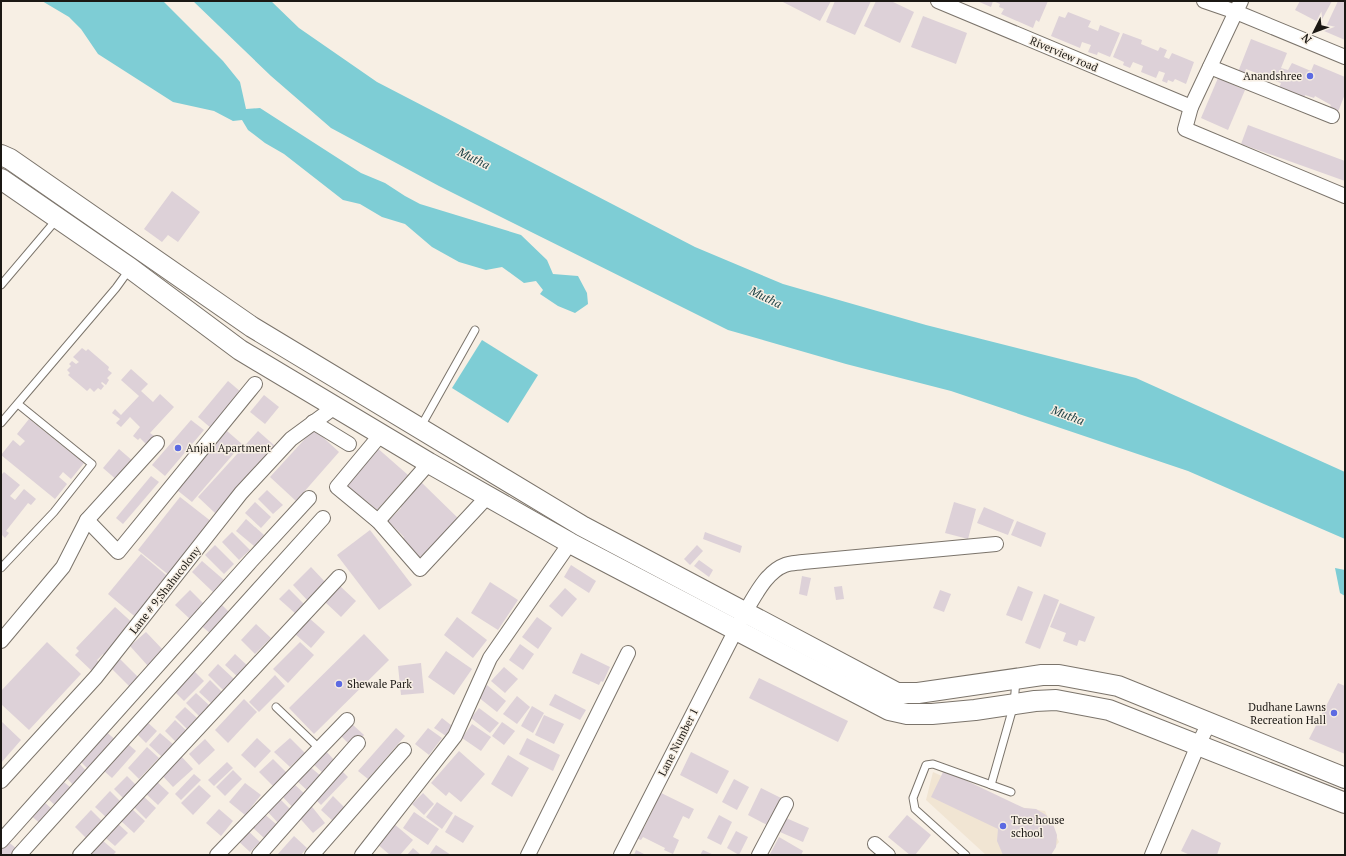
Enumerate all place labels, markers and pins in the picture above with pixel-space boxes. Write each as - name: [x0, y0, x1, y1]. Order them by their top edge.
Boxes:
- place label: Anandshree: [1243, 69, 1302, 83]
- marker: Anandshree: [1305, 71, 1315, 81]
- place label: Anjali Apartment: [186, 441, 271, 455]
- marker: Anjali Apartment: [173, 443, 183, 453]
- place label: Shewale Park: [347, 677, 412, 691]
- marker: Shewale Park: [334, 679, 344, 689]
- place label: Dudhane Lawns Recreation Hall: [1248, 700, 1326, 727]
- marker: Dudhane Lawns Recreation Hall: [1329, 708, 1339, 718]
- place label: Tree house school: [1011, 813, 1065, 840]
- marker: Tree house school: [998, 821, 1008, 831]

